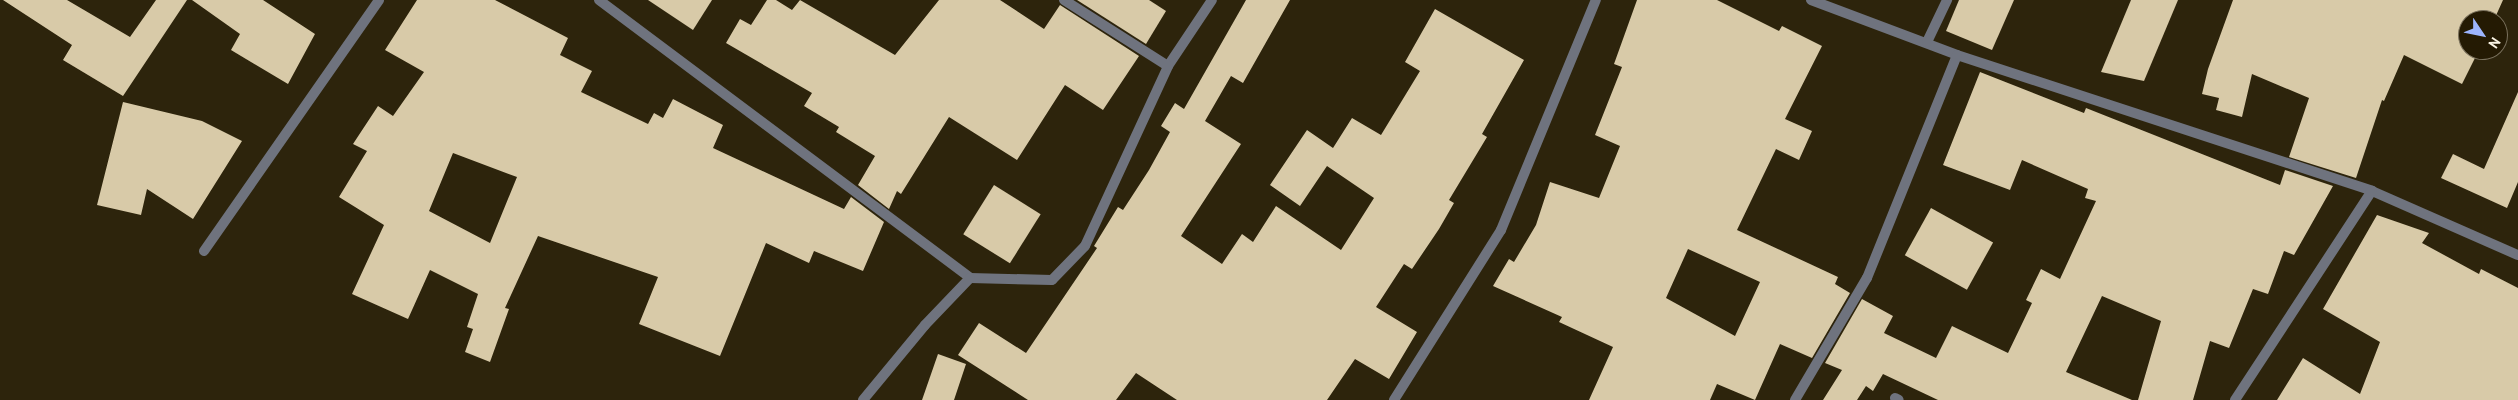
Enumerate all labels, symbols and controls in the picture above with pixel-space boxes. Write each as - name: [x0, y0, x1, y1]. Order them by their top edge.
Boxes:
- north arrow: [2458, 10, 2508, 60]
- text: N: [2485, 34, 2505, 52]

